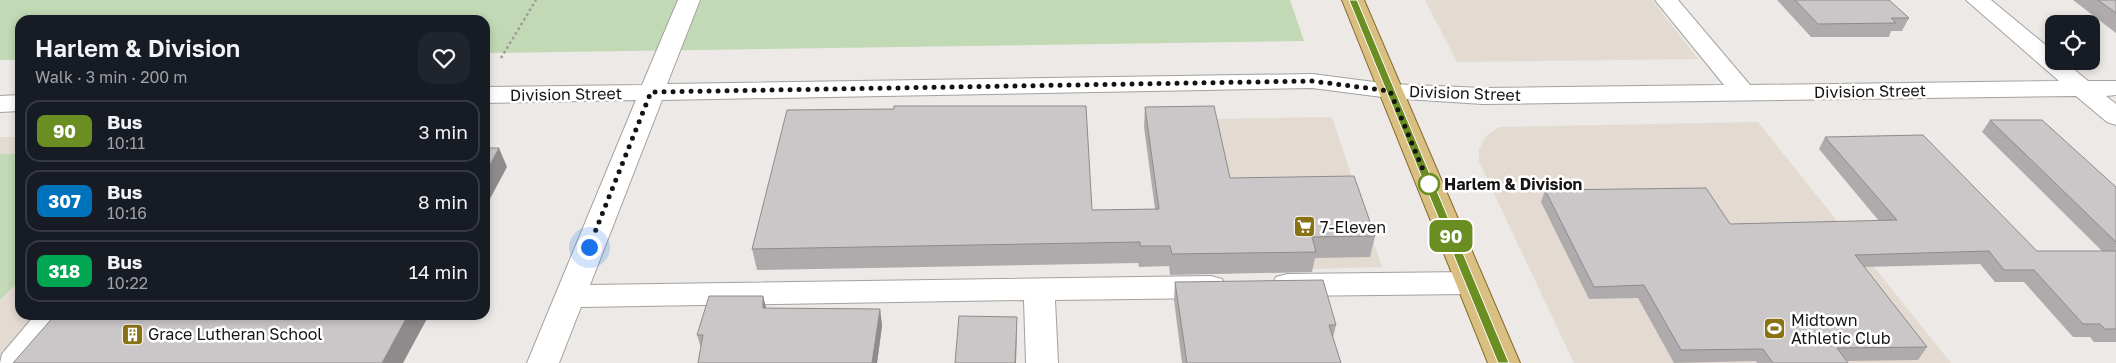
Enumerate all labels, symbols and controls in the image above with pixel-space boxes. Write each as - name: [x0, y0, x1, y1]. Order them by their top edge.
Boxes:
- map controls: [2045, 15, 2100, 70]
- button: locate: [2045, 15, 2100, 70]
- button: heart: [418, 32, 470, 84]
- text: Harlem & Division: [35, 33, 240, 62]
- text: Walk · 3 min · 200 m: [35, 67, 187, 87]
- street label: Division Street: [1814, 80, 1926, 102]
- street label: Division Street: [1409, 81, 1521, 105]
- street label: Division Street: [510, 83, 622, 105]
- text: Bus: [107, 110, 142, 133]
- text: 90: [53, 120, 76, 142]
- text: 3 min: [419, 120, 468, 143]
- text: 10:11: [107, 133, 145, 153]
- marker: Harlem & Division: [1418, 173, 1440, 195]
- place label: Harlem & Division: [1444, 174, 1582, 194]
- text: Bus: [107, 180, 142, 203]
- text: 307: [48, 190, 81, 212]
- text: 8 min: [418, 190, 468, 213]
- text: 10:16: [107, 203, 147, 223]
- supermarket icon: 7-Eleven: [1292, 215, 1316, 239]
- place label: 7-Eleven: [1320, 217, 1386, 237]
- line badge: 90: [1428, 220, 1474, 252]
- text: 90: [1439, 225, 1463, 247]
- your location: [577, 235, 602, 260]
- text: Bus: [107, 250, 142, 273]
- text: 318: [49, 260, 80, 282]
- text: 14 min: [409, 260, 468, 283]
- text: 10:22: [107, 273, 148, 293]
- place label: Midtown Athletic Club: [1791, 310, 1891, 348]
- sports icon: Midtown Athletic Club: [1763, 317, 1787, 341]
- building icon: Grace Lutheran School: [120, 322, 144, 346]
- place label: Grace Lutheran School: [148, 324, 322, 344]

